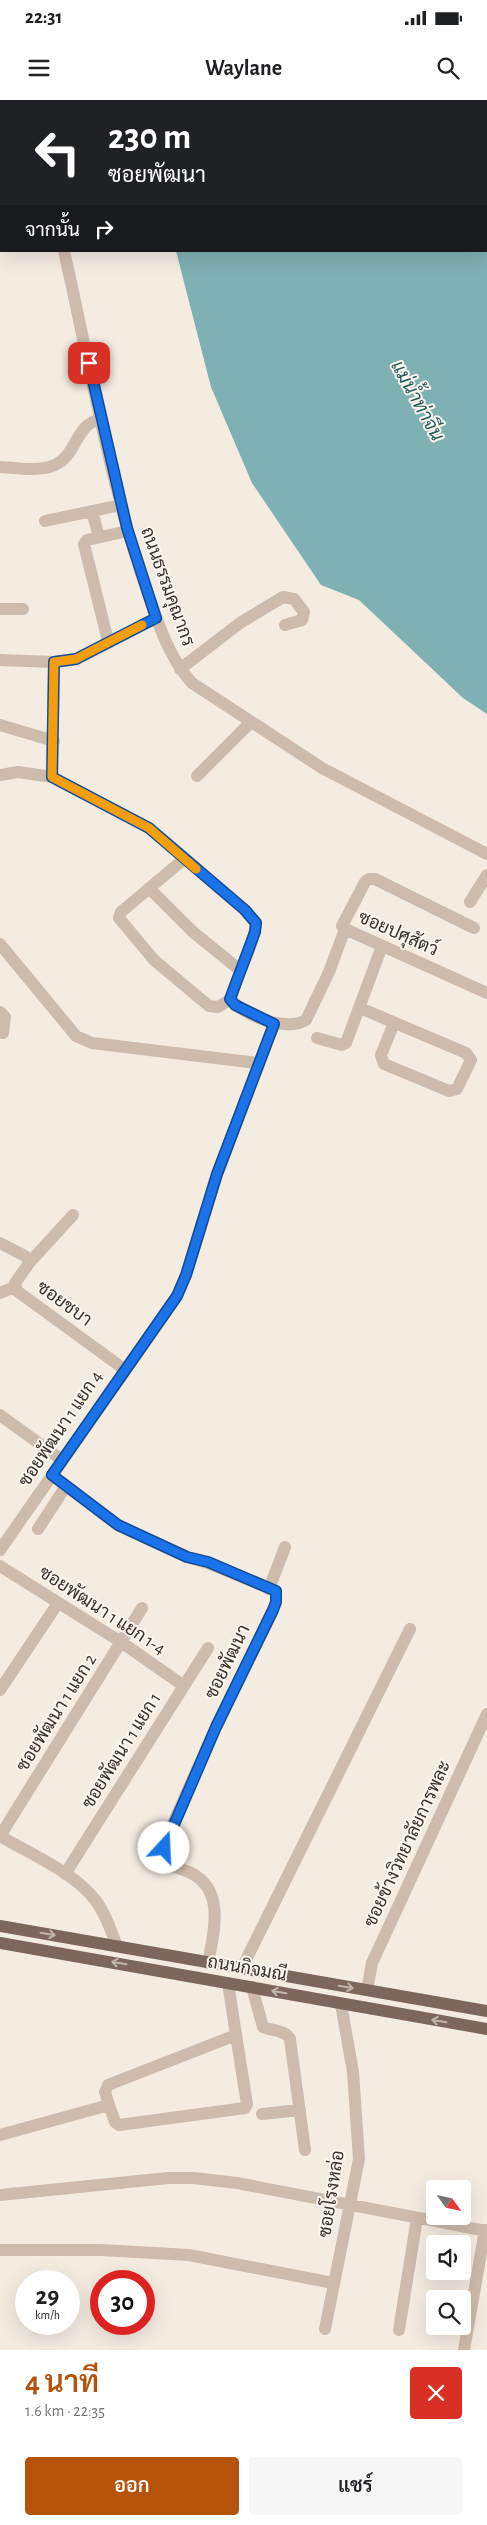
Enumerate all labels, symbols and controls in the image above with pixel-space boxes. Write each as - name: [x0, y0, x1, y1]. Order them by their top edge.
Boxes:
- text: 22:31: [25, 8, 62, 27]
- icon: menu: [25, 54, 53, 82]
- icon: search: [434, 54, 462, 82]
- text: Waylane: [205, 57, 282, 79]
- icon: left: [25, 120, 90, 185]
- text: 230 m: [108, 120, 191, 155]
- text: ซอยพัฒนา: [108, 164, 206, 186]
- icon: right: [90, 215, 118, 243]
- text: จากนั้น: [25, 221, 80, 240]
- pin: [68, 342, 110, 384]
- icon: arrive: [75, 349, 103, 377]
- water label: แม่น้ำท่าจีน: [387, 354, 453, 444]
- street label: ถนนธรรมคุณากร: [135, 525, 197, 650]
- street label: ซอยปศุสัตว์: [355, 904, 443, 961]
- street label: ซอยชบา: [33, 1278, 95, 1330]
- street label: ซอยพัฒนา 1 แยก 4: [13, 1366, 106, 1490]
- street label: ซอยพัฒนา 1 แยก 1-4: [36, 1561, 170, 1659]
- street label: ซอยพัฒนา: [200, 1621, 254, 1702]
- street label: ซอยพัฒนา 1 แยก 2: [11, 1650, 100, 1775]
- street label: ซอยพัฒนา 1 แยก 1: [77, 1688, 165, 1812]
- street label: ซอยข้างวิทยาลัยการพละ: [358, 1756, 454, 1930]
- position arrow: [137, 1821, 189, 1873]
- one-way arrow: [40, 1929, 56, 1939]
- street label: ถนนกิจมณี: [206, 1948, 289, 1985]
- one-way arrow: [112, 1958, 128, 1968]
- one-way arrow: [338, 1982, 354, 1992]
- one-way arrow: [271, 1987, 287, 1997]
- one-way arrow: [431, 2016, 447, 2026]
- street label: ซอยโรงหล่อ: [311, 2148, 348, 2239]
- north arrow: [426, 2180, 471, 2225]
- map controls: [426, 2180, 471, 2335]
- button: sound: [426, 2235, 471, 2280]
- speed limit sign: 30: [90, 2270, 155, 2335]
- text: 29: [36, 2284, 59, 2309]
- button: search: [426, 2290, 471, 2335]
- text: km/h: [35, 2309, 60, 2321]
- button: close: [410, 2367, 462, 2419]
- text: 4 นาที: [25, 2368, 99, 2398]
- text: 1.6 km · 22:35: [25, 2403, 105, 2419]
- button: ออก: [25, 2457, 239, 2515]
- button: แชร์: [249, 2457, 462, 2515]

